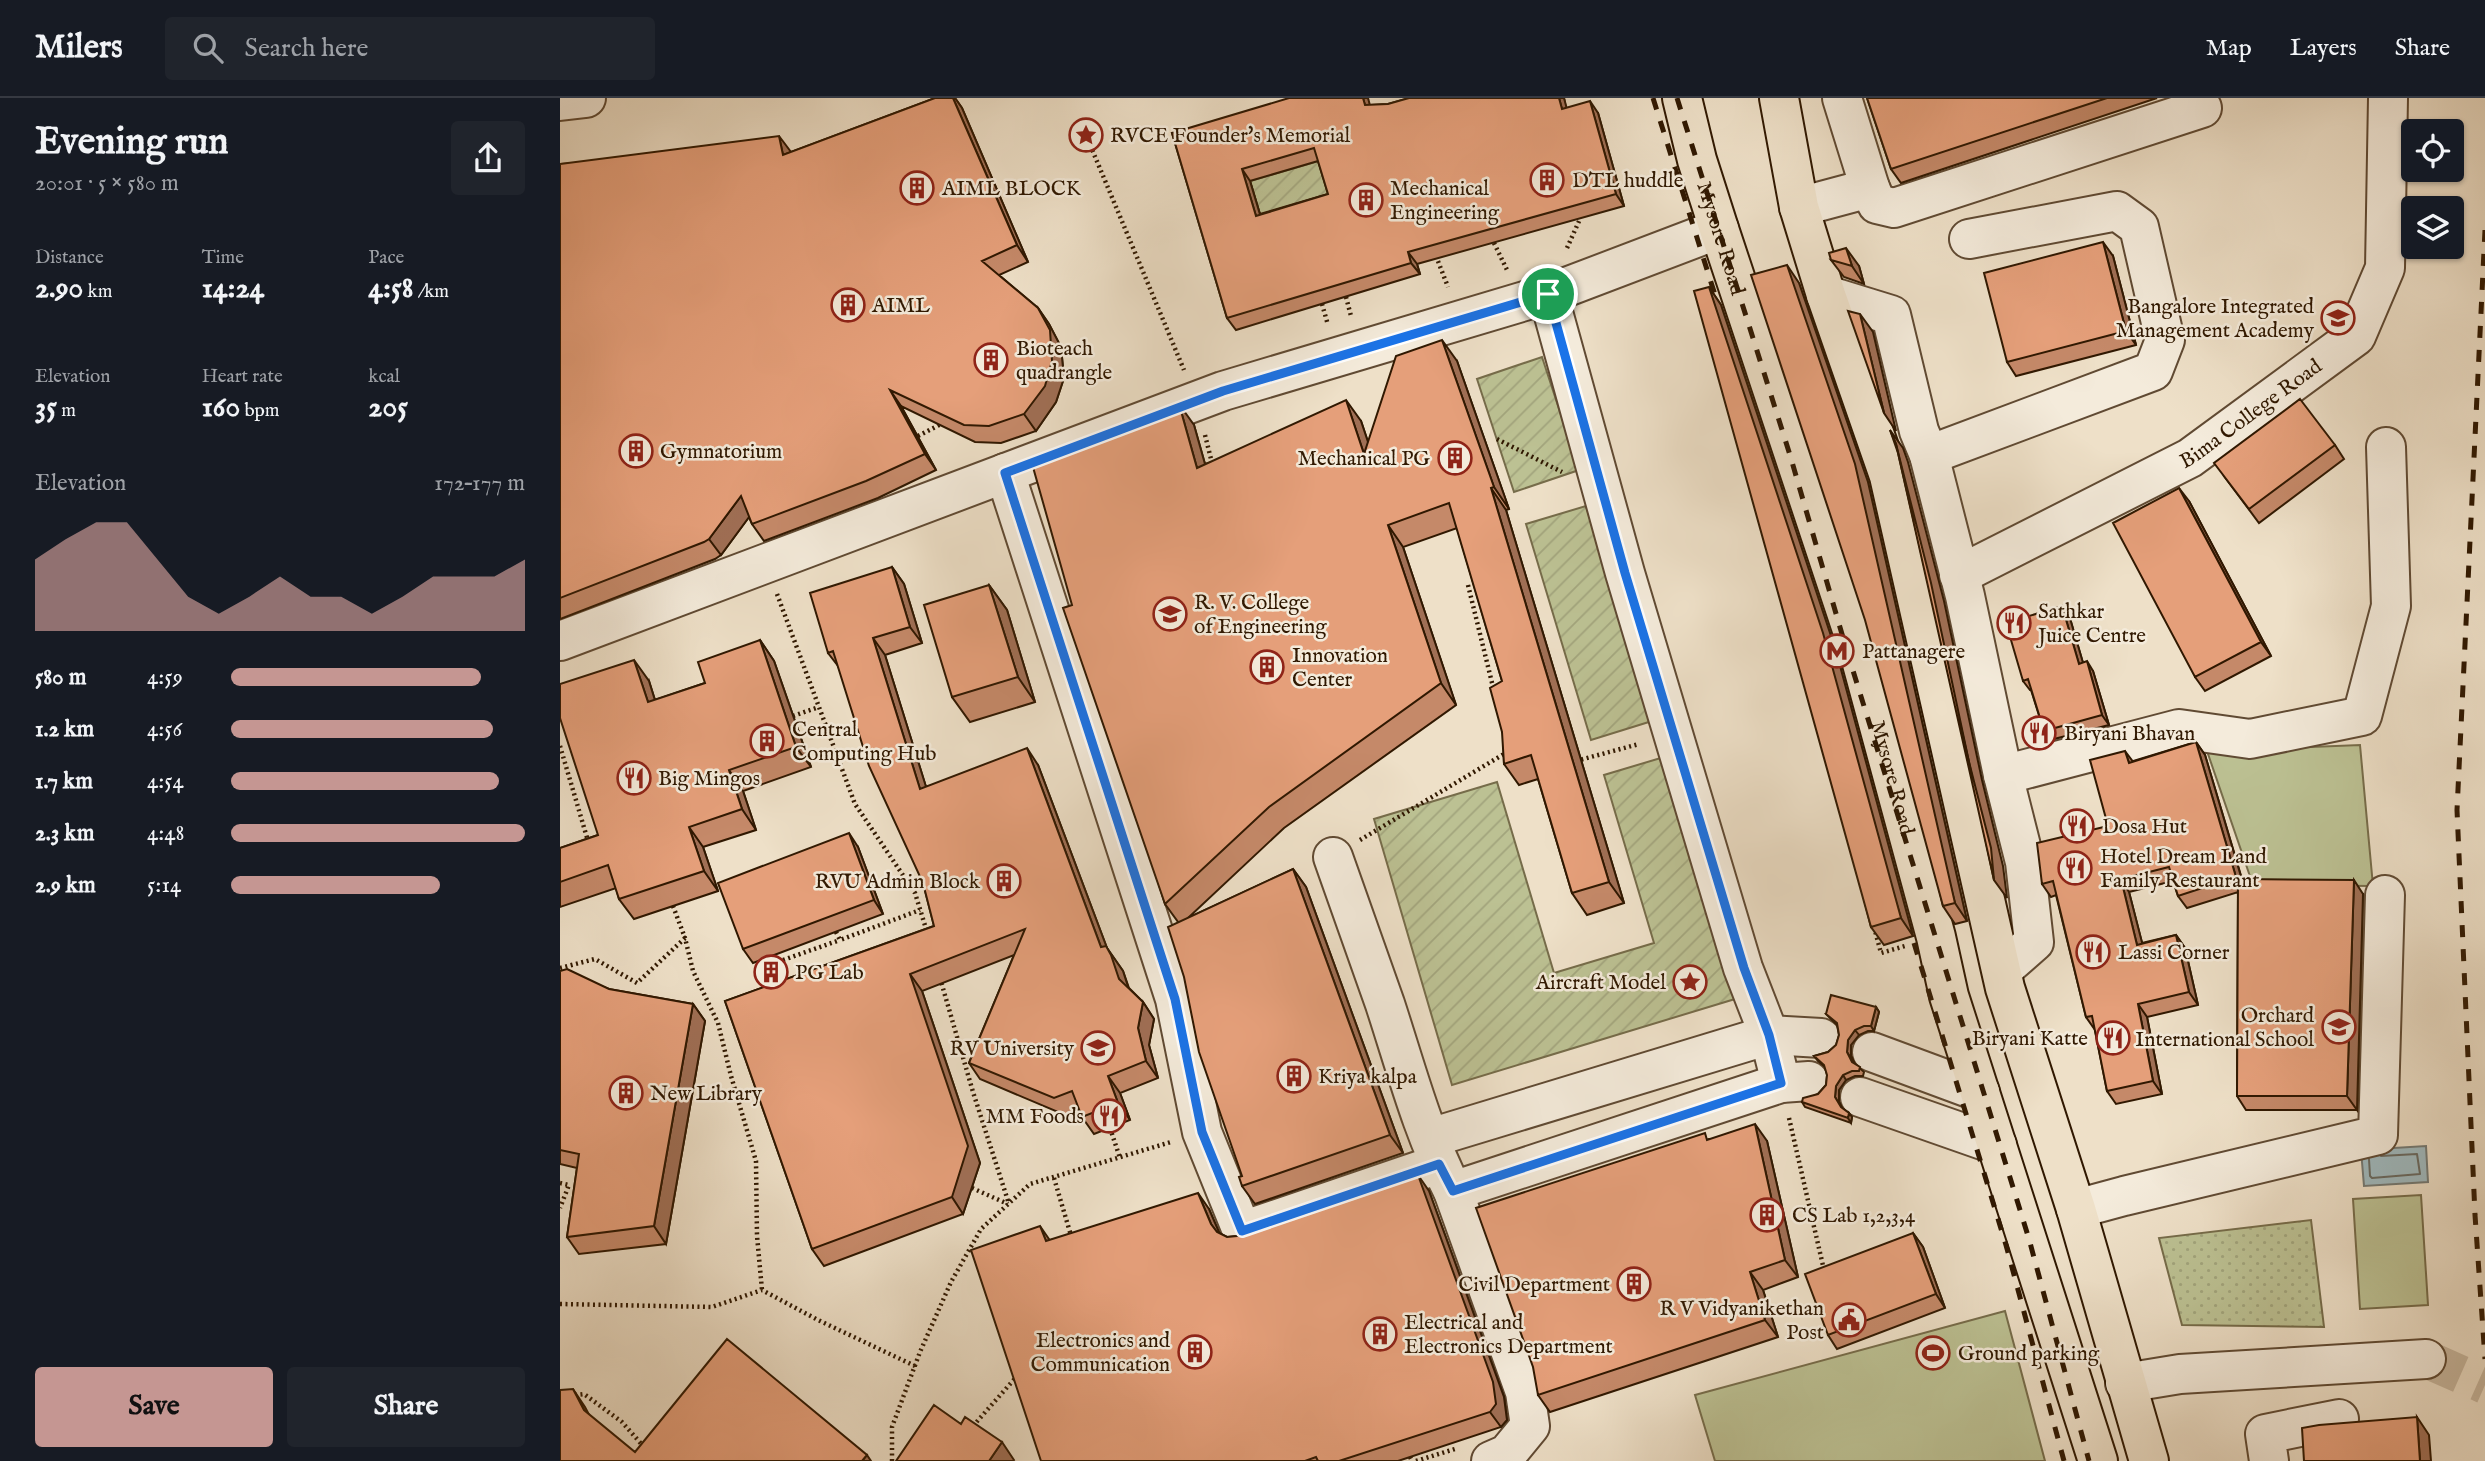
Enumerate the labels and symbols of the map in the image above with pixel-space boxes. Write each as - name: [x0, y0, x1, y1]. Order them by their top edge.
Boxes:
- place icon: RVCE Founder's Memorial: [1067, 116, 1105, 154]
- place label: RVCE Founder's Memorial: [1110, 123, 1350, 150]
- building icon: DTL huddle: [1528, 161, 1566, 199]
- place label: DTL huddle: [1572, 168, 1684, 195]
- building icon: AIML BLOCK: [898, 169, 936, 207]
- place label: AIML BLOCK: [941, 176, 1082, 203]
- place label: Mechanical Engineering: [1390, 176, 1500, 227]
- street label: Mysore Road: [1689, 178, 1751, 300]
- building icon: Mechanical Engineering: [1347, 181, 1385, 219]
- pin: [1518, 264, 1578, 324]
- building icon: AIML: [829, 286, 867, 324]
- place label: AIML: [871, 293, 930, 320]
- place label: Bangalore Integrated Management Academy: [2116, 294, 2315, 345]
- school or university icon: Bangalore Integrated Management Academy: [2319, 299, 2357, 337]
- place label: Bioteach quadrangle: [1016, 336, 1113, 387]
- building icon: Bioteach quadrangle: [972, 341, 1010, 379]
- street label: Bima College Road: [2176, 353, 2328, 476]
- building icon: Gymnatorium: [617, 432, 655, 470]
- place label: Gymnatorium: [660, 439, 782, 466]
- building icon: Mechanical PG: [1436, 439, 1474, 477]
- place label: Mechanical PG: [1298, 446, 1430, 473]
- place label: R. V. College of Engineering: [1194, 590, 1327, 641]
- school or university icon: R. V. College of Engineering: [1151, 595, 1189, 633]
- place label: Sathkar Juice Centre: [2036, 599, 2146, 650]
- restaurant icon: Sathkar Juice Centre: [1995, 604, 2033, 642]
- metro station icon: Pattanagere: [1818, 632, 1856, 670]
- place label: Pattanagere: [1862, 639, 1966, 666]
- place label: Innovation Center: [1292, 643, 1388, 694]
- building icon: Innovation Center: [1248, 648, 1286, 686]
- restaurant icon: Biryani Bhavan: [2020, 714, 2058, 752]
- place label: Central Computing Hub: [792, 717, 937, 768]
- street label: Mysore Road: [1863, 718, 1920, 839]
- place label: Biryani Bhavan: [2064, 721, 2195, 748]
- building icon: Central Computing Hub: [748, 722, 786, 760]
- restaurant icon: Big Mingos: [615, 759, 653, 797]
- place label: Big Mingos: [658, 766, 760, 793]
- restaurant icon: Dosa Hut: [2058, 807, 2096, 845]
- place label: Dosa Hut: [2102, 814, 2187, 841]
- place label: Hotel Dream Land Family Restaurant: [2100, 844, 2267, 895]
- restaurant icon: Hotel Dream Land Family Restaurant: [2056, 849, 2094, 887]
- building icon: RVU Admin Block: [985, 862, 1023, 900]
- place label: RVU Admin Block: [815, 869, 981, 896]
- restaurant icon: Lassi Corner: [2074, 933, 2112, 971]
- place label: Lassi Corner: [2118, 940, 2230, 967]
- building icon: PG Lab: [752, 953, 790, 991]
- place label: PG Lab: [795, 960, 864, 987]
- place icon: Aircraft Model: [1671, 963, 1709, 1001]
- place label: Aircraft Model: [1535, 970, 1666, 997]
- place label: Orchard International School: [2135, 1003, 2315, 1054]
- school or university icon: Orchard International School: [2320, 1008, 2358, 1046]
- restaurant icon: Biryani Katte: [2094, 1019, 2132, 1057]
- place label: Biryani Katte: [1972, 1026, 2088, 1053]
- school or university icon: RV University: [1079, 1029, 1117, 1067]
- place label: RV University: [950, 1036, 1075, 1063]
- building icon: Kriya kalpa: [1275, 1057, 1313, 1095]
- place label: Kriya kalpa: [1318, 1064, 1418, 1091]
- building icon: New Library: [607, 1074, 645, 1112]
- place label: New Library: [650, 1081, 763, 1108]
- restaurant icon: MM Foods: [1090, 1097, 1128, 1135]
- place label: MM Foods: [986, 1104, 1084, 1131]
- building icon: CS Lab 1,2,3,4: [1748, 1196, 1786, 1234]
- place label: CS Lab 1,2,3,4: [1792, 1203, 1916, 1230]
- building icon: Civil Department: [1615, 1265, 1653, 1303]
- place label: Civil Department: [1458, 1272, 1610, 1299]
- place label: R V Vidyanikethan Post: [1659, 1296, 1824, 1347]
- public building icon: R V Vidyanikethan Post: [1830, 1301, 1868, 1339]
- place label: Electrical and Electronics Department: [1404, 1310, 1613, 1361]
- building icon: Electrical and Electronics Department: [1361, 1315, 1399, 1353]
- place label: Electronics and Communication: [1031, 1328, 1171, 1379]
- building icon: Electronics and Communication: [1176, 1333, 1214, 1371]
- sports icon: Ground parking: [1914, 1334, 1952, 1372]
- place label: Ground parking: [1958, 1341, 2100, 1368]

